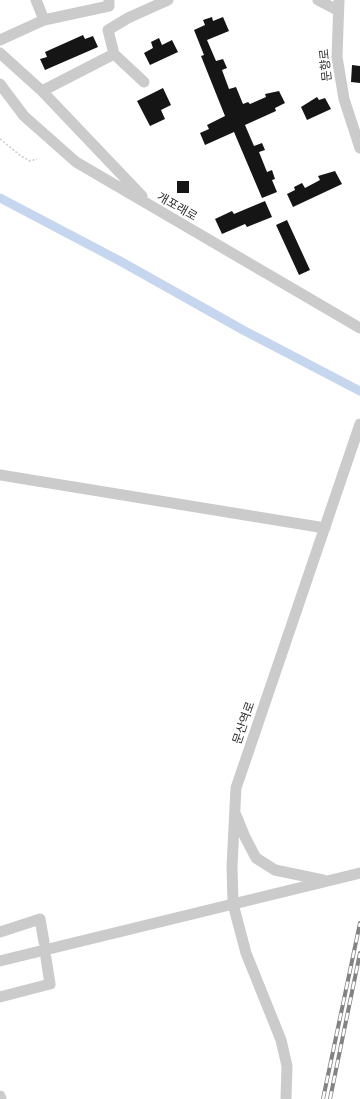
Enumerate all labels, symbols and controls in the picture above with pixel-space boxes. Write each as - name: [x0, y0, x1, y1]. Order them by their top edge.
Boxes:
- street label: 문향로: [317, 48, 335, 82]
- street label: 개포래로: [154, 190, 200, 224]
- street label: 문산역로: [230, 700, 258, 746]

